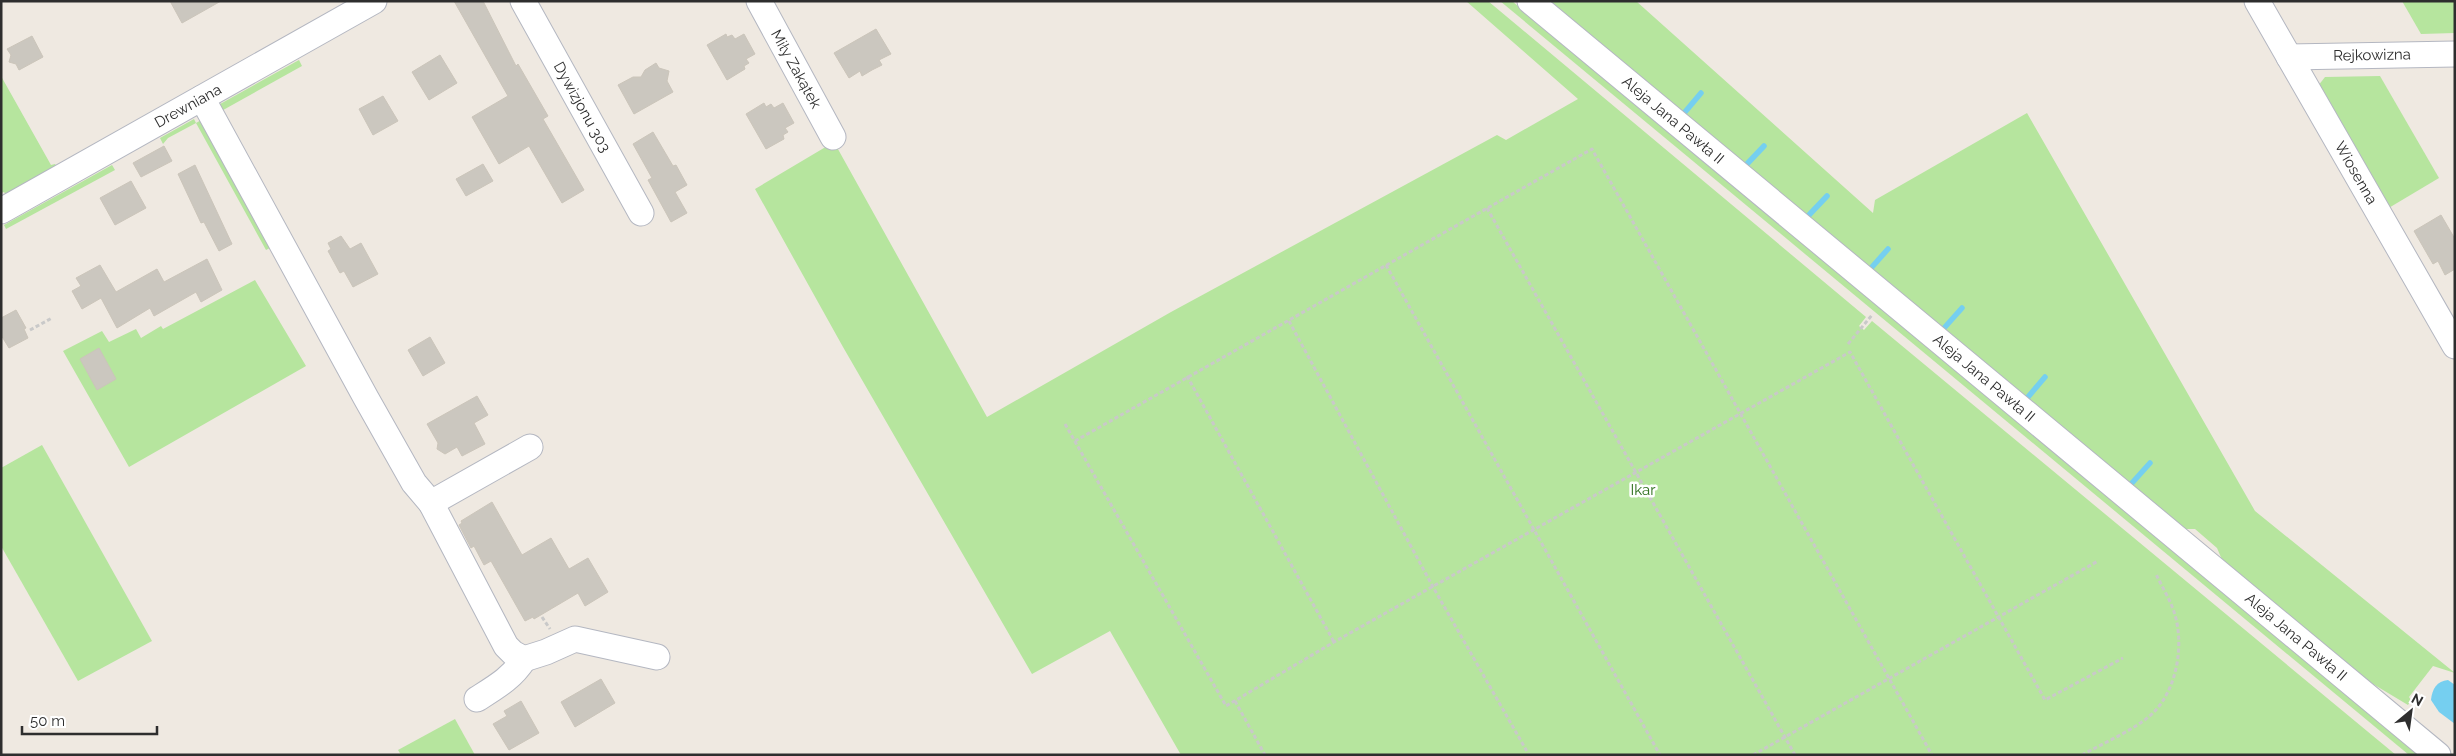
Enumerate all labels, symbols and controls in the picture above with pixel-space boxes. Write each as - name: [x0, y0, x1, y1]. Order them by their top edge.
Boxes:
- street label: Miły Zakątek: [767, 26, 825, 112]
- street label: Rejkowizna: [2333, 45, 2411, 65]
- street label: Dywizjonu 303: [550, 59, 614, 155]
- street label: Aleja Jana Pawła II: [1618, 72, 1728, 168]
- street label: Drewniana: [151, 80, 225, 132]
- street label: Wiosenna: [2331, 138, 2381, 208]
- street label: Aleja Jana Pawła II: [1929, 330, 2039, 426]
- park label: Ikar: [1630, 481, 1656, 499]
- street label: Aleja Jana Pawła II: [2241, 589, 2351, 685]
- north arrow: [2386, 686, 2436, 736]
- text: N: [2409, 690, 2426, 709]
- scale bar: [22, 704, 158, 736]
- text: 50 m: [30, 712, 65, 730]

